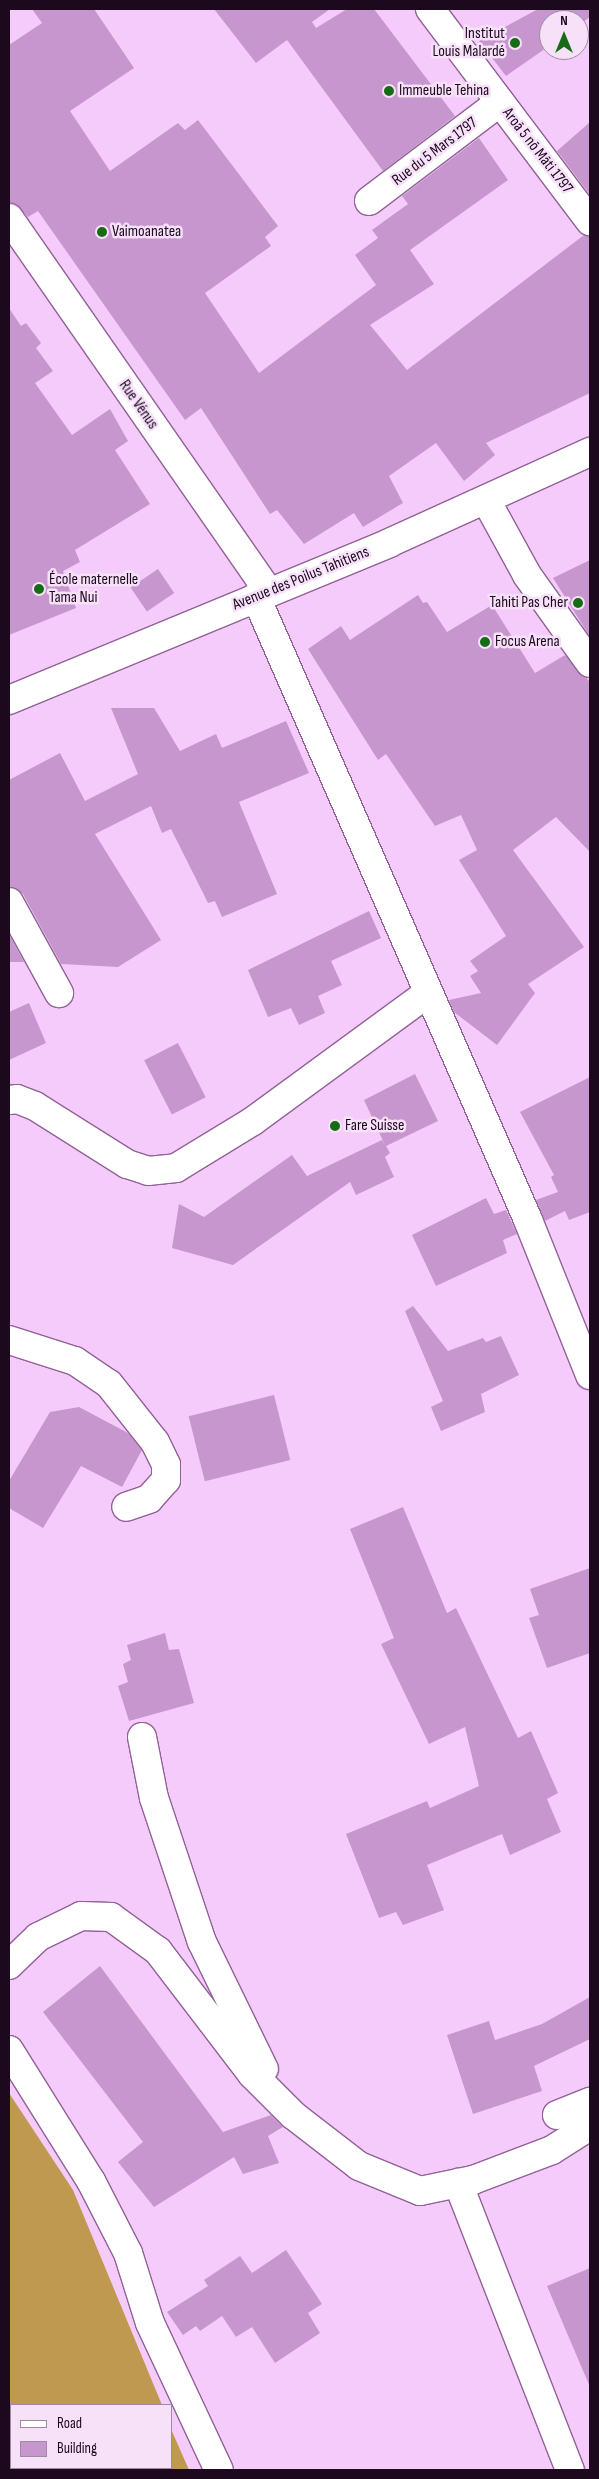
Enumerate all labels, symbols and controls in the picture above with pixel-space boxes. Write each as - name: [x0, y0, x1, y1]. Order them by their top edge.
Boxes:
- north arrow: [539, 10, 589, 60]
- text: N: [560, 12, 568, 29]
- place label: Institut Louis Malardé: [432, 24, 505, 62]
- marker: Institut Louis Malardé: [509, 37, 521, 49]
- place label: Immeuble Tehina: [399, 81, 489, 101]
- marker: Immeuble Tehina: [383, 85, 395, 97]
- street label: Aroā 5 nō Māti 1797: [498, 104, 576, 198]
- street label: Rue du 5 Mars 1797: [389, 114, 481, 190]
- place label: Vaimoanatea: [112, 222, 181, 242]
- marker: Vaimoanatea: [96, 226, 108, 238]
- street label: Rue Vénus: [114, 377, 162, 433]
- street label: Avenue des Poilus Tahitiens: [230, 543, 372, 615]
- place label: École maternelle Tama Nui: [49, 570, 138, 608]
- marker: École maternelle Tama Nui: [33, 583, 45, 595]
- place label: Tahiti Pas Cher: [490, 593, 568, 613]
- marker: Tahiti Pas Cher: [572, 597, 584, 609]
- place label: Focus Arena: [495, 632, 560, 652]
- marker: Focus Arena: [479, 636, 491, 648]
- place label: Fare Suisse: [345, 1116, 405, 1136]
- marker: Fare Suisse: [329, 1120, 341, 1132]
- legend: [10, 2404, 172, 2469]
- text: Road: [57, 2414, 82, 2433]
- text: Building: [57, 2439, 97, 2458]

